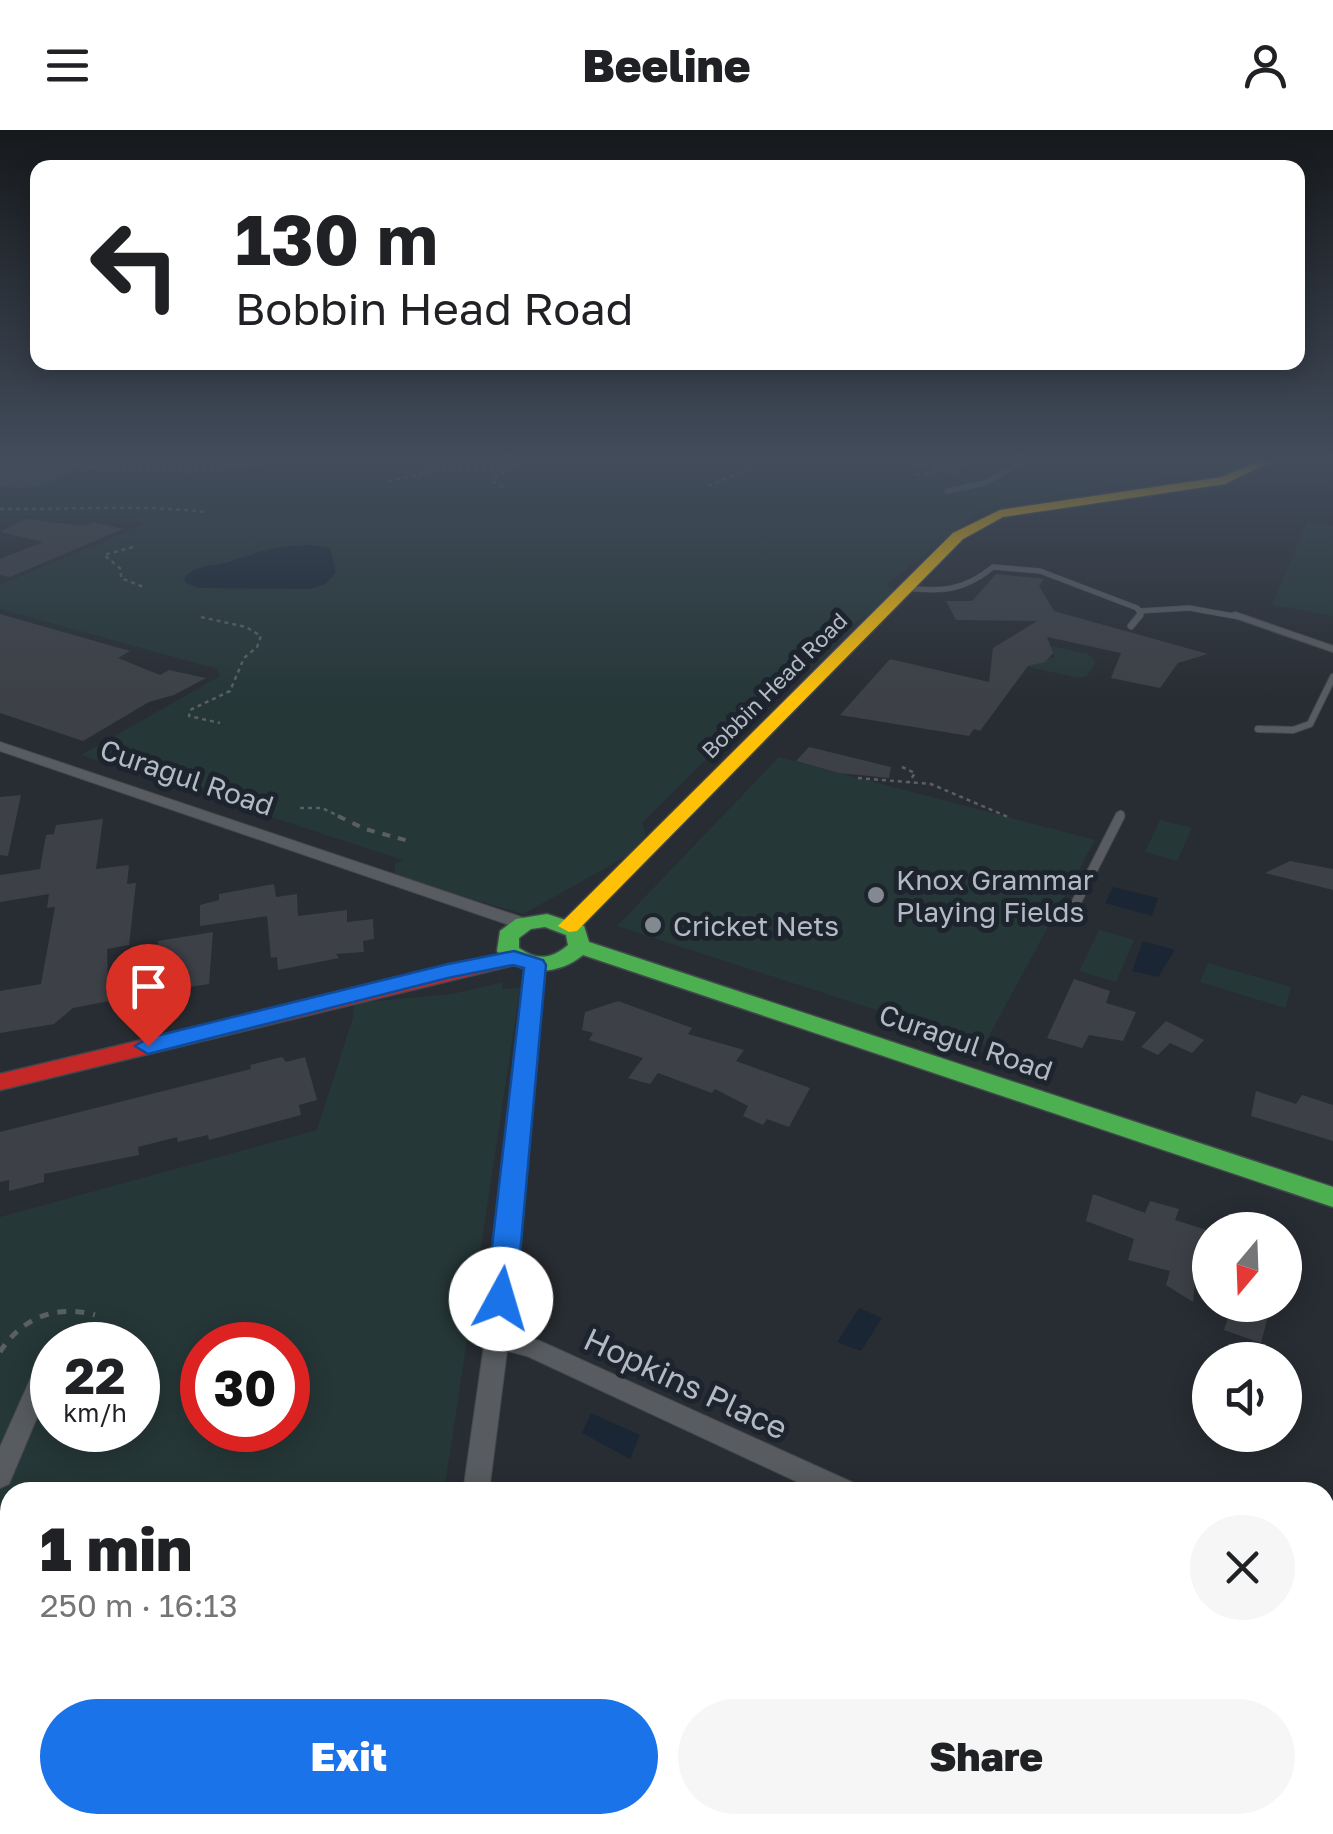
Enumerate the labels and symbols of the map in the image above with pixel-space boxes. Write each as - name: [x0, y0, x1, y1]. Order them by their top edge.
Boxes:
- street label: Bobbin Head Road: [696, 607, 852, 763]
- street label: Curagul Road: [96, 732, 278, 822]
- place label: Knox Grammar Playing Fields: [896, 863, 1094, 928]
- marker: Knox Grammar Playing Fields: [865, 884, 887, 906]
- place label: Cricket Nets: [673, 909, 839, 942]
- marker: Cricket Nets: [642, 914, 664, 936]
- pin: [106, 944, 191, 1047]
- street label: Curagul Road: [875, 997, 1057, 1087]
- north arrow: [1192, 1212, 1302, 1322]
- position arrow: [449, 1247, 553, 1351]
- street label: Hopkins Place: [578, 1319, 794, 1447]
- speed limit sign: 30: [180, 1322, 310, 1452]

